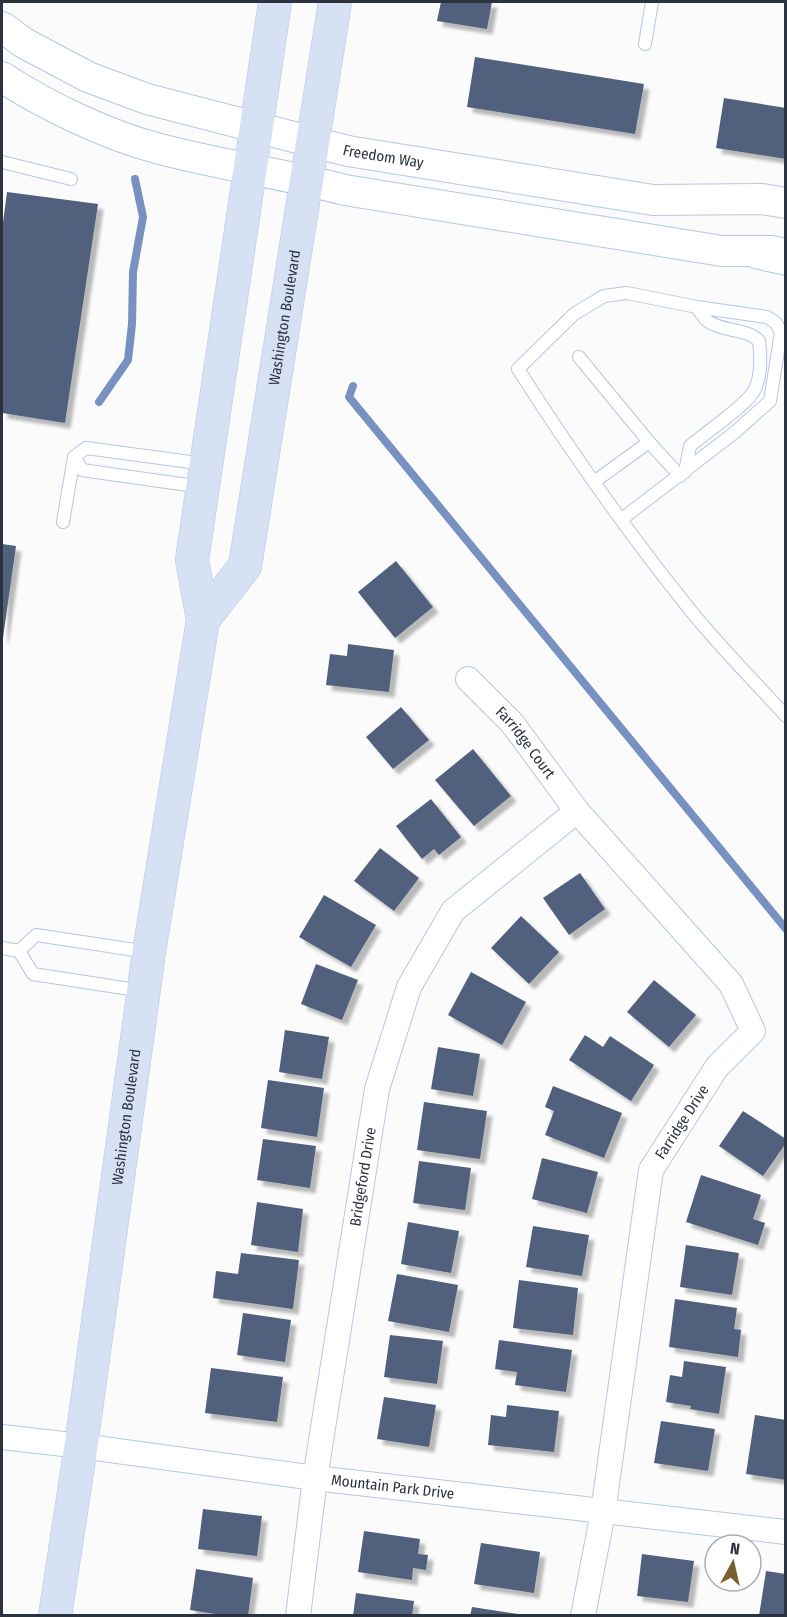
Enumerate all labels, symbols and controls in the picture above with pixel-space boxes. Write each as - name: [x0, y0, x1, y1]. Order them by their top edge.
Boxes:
- street label: Freedom Way: [341, 141, 425, 172]
- street label: Washington Boulevard: [265, 248, 304, 387]
- street label: Farridge Court: [492, 703, 559, 782]
- street label: Washington Boulevard: [108, 1048, 145, 1186]
- street label: Farridge Drive: [651, 1082, 713, 1162]
- street label: Bridgeford Drive: [346, 1126, 380, 1228]
- street label: Mountain Park Drive: [330, 1471, 455, 1503]
- north arrow: [703, 1533, 763, 1593]
- text: N: [729, 1539, 741, 1559]

